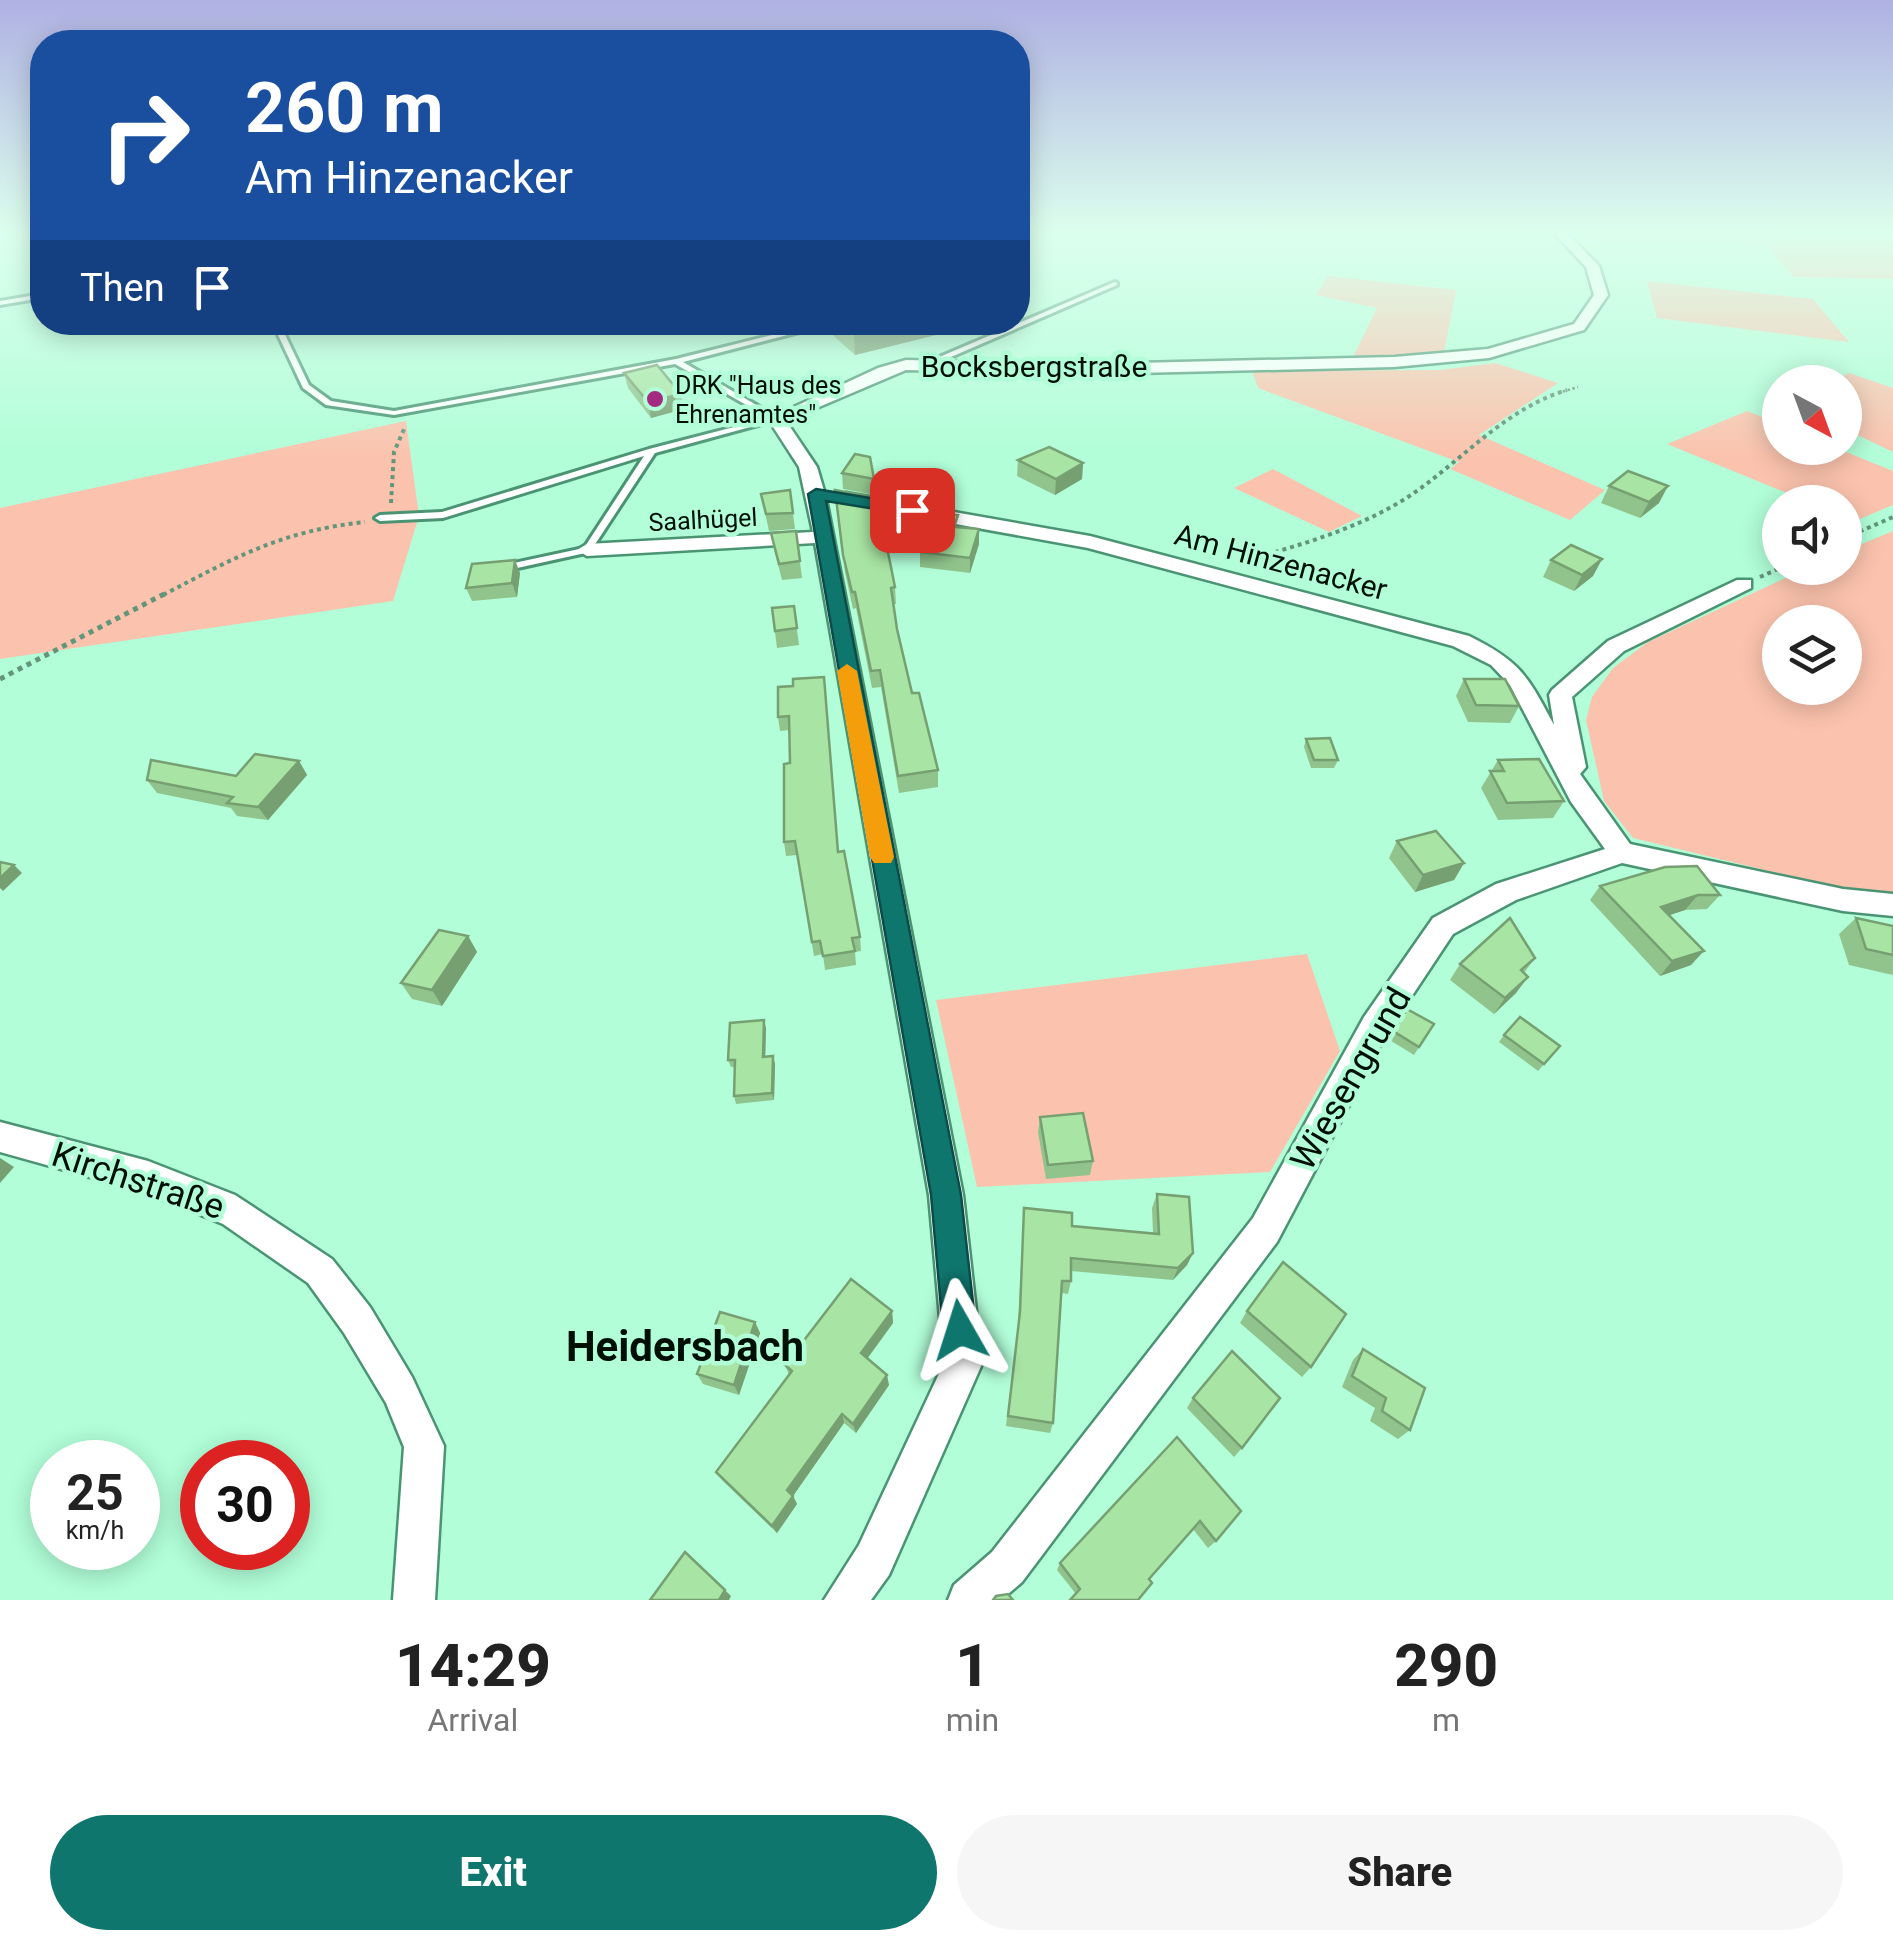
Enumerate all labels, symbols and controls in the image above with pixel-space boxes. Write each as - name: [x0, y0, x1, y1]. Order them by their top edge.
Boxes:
- text: 260 m: [245, 67, 444, 149]
- icon: right: [80, 70, 210, 200]
- text: Am Hinzenacker: [245, 151, 573, 204]
- icon: arrive: [185, 260, 240, 315]
- text: Then: [80, 266, 165, 310]
- street label: Bocksbergstraße: [921, 349, 1147, 384]
- north arrow: [1762, 365, 1862, 465]
- map controls: [1762, 365, 1862, 705]
- place label: DRK "Haus des Ehrenamtes": [675, 371, 841, 429]
- marker: DRK "Haus des Ehrenamtes": [644, 388, 666, 410]
- pin: [870, 468, 955, 553]
- icon: arrive: [885, 483, 940, 538]
- button: sound: [1762, 485, 1862, 585]
- street label: Saalhügel: [648, 503, 758, 537]
- street label: Am Hinzenacker: [1171, 517, 1391, 607]
- button: layers: [1762, 605, 1862, 705]
- street label: Wiesengrund: [1282, 980, 1420, 1178]
- street label: Kirchstraße: [47, 1134, 229, 1228]
- position arrow: [908, 1278, 1012, 1382]
- district label: Heidersbach: [566, 1322, 804, 1371]
- speed limit sign: 30: [180, 1440, 310, 1570]
- text: 25: [66, 1464, 124, 1522]
- text: km/h: [66, 1516, 124, 1545]
- text: 14:29: [395, 1630, 551, 1701]
- text: 1: [955, 1630, 990, 1701]
- text: 290: [1394, 1630, 1498, 1701]
- text: Arrival: [427, 1701, 518, 1739]
- text: min: [946, 1701, 999, 1739]
- text: m: [1432, 1701, 1460, 1739]
- button: Exit: [50, 1815, 937, 1930]
- button: Share: [957, 1815, 1843, 1930]

